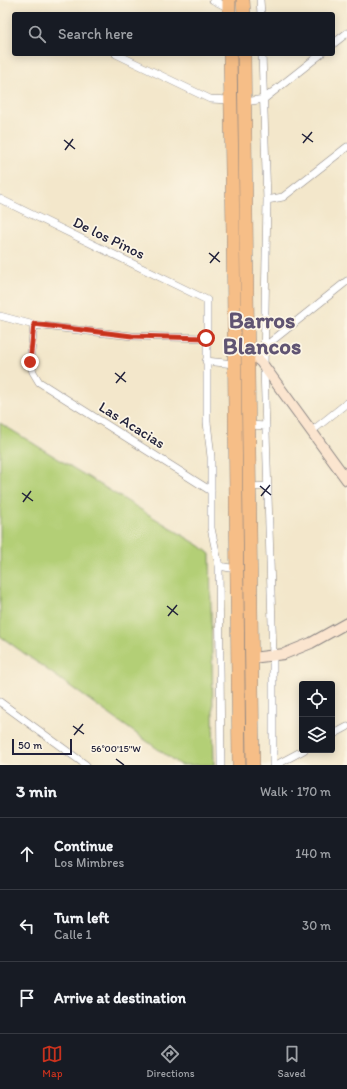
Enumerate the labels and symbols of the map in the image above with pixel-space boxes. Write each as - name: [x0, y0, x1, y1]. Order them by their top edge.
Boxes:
- street label: De los Pinos: [70, 213, 148, 263]
- district label: Barros Blancos: [223, 306, 301, 360]
- route start: [197, 329, 215, 347]
- route end: [21, 353, 39, 371]
- street label: Las Acacias: [96, 398, 169, 453]
- scale bar: [12, 737, 72, 756]
- text: 56°00'15"W: [91, 742, 141, 755]

